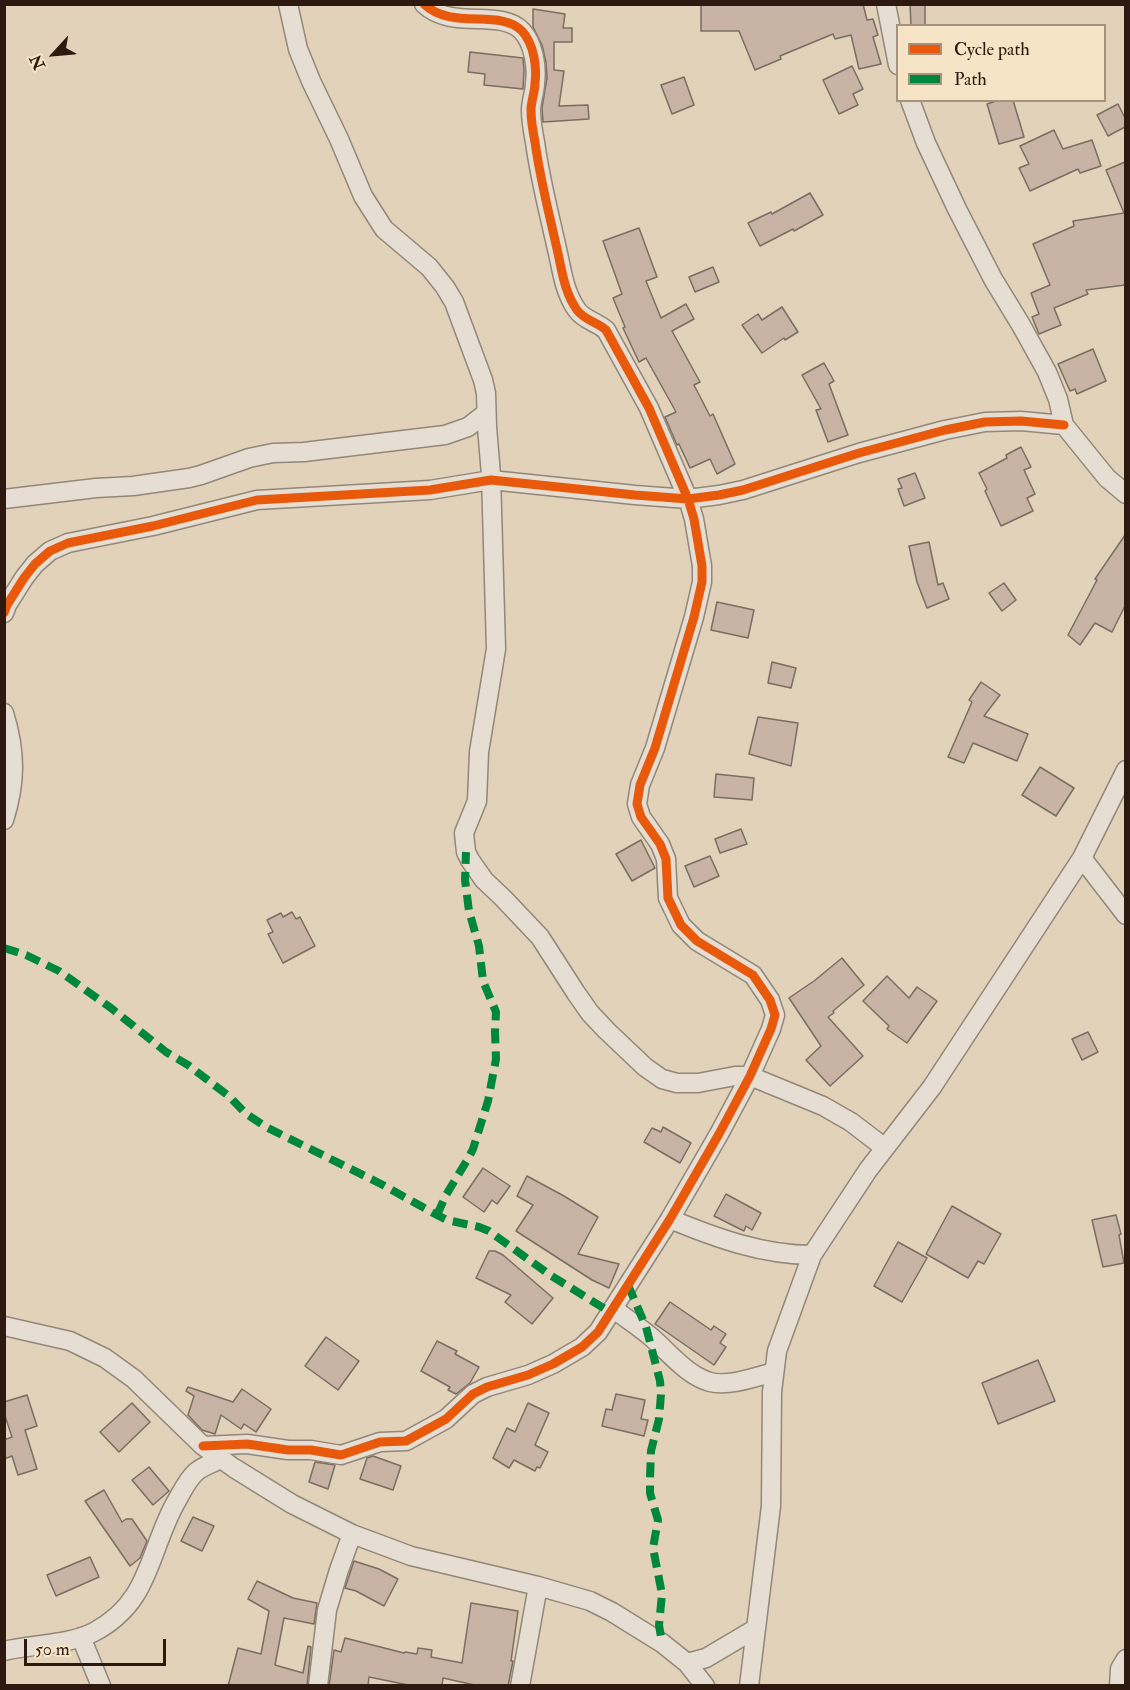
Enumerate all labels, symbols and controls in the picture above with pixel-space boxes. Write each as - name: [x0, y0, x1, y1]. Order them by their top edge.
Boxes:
- north arrow: [24, 24, 84, 84]
- legend: [896, 24, 1106, 102]
- text: Cycle path: [954, 38, 1030, 61]
- text: N: [26, 51, 50, 73]
- text: Path: [954, 68, 987, 91]
- scale bar: [27, 1627, 170, 1665]
- text: 50 m: [35, 1638, 70, 1661]

